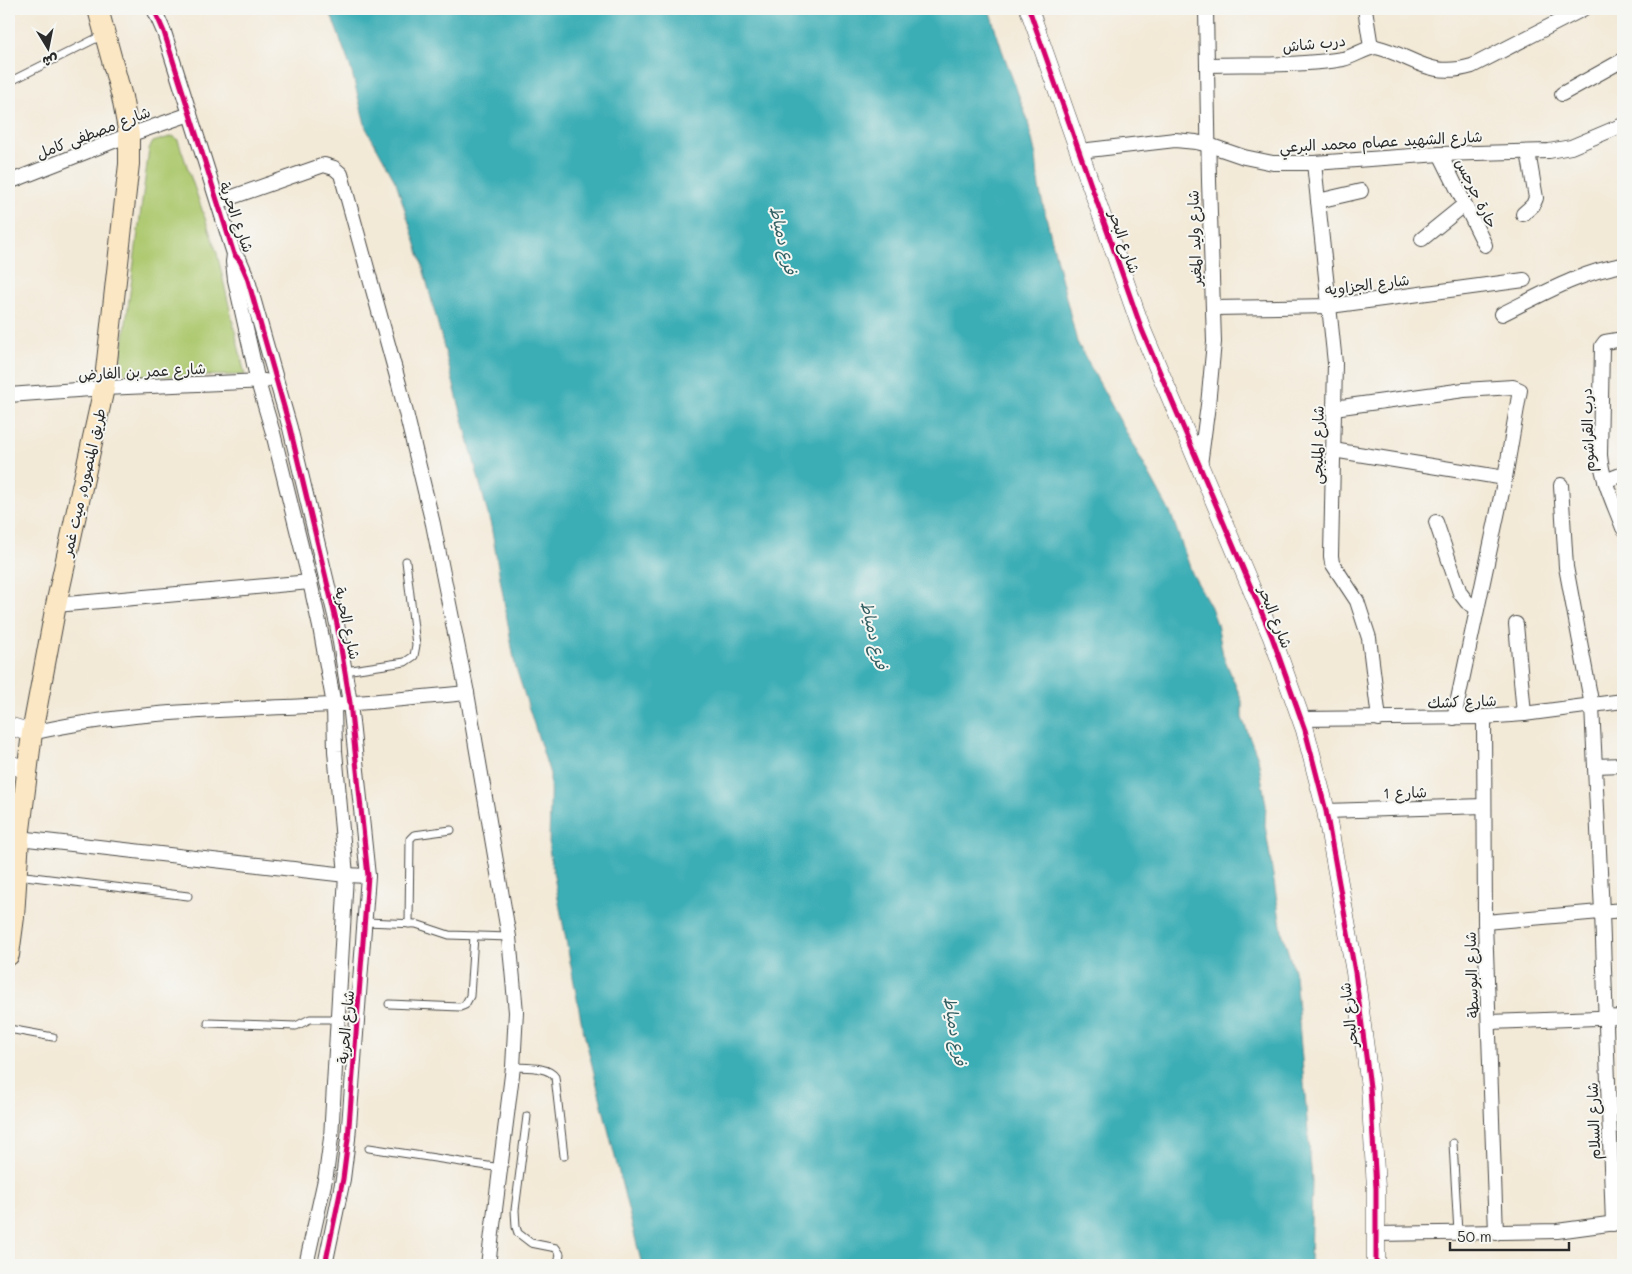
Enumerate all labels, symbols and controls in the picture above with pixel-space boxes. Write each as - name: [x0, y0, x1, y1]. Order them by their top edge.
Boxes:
- north arrow: [22, 22, 72, 72]
- street label: درب شاش: [1281, 30, 1347, 56]
- text: ش: [41, 51, 60, 72]
- street label: شارع مصطفى كامل: [33, 101, 153, 164]
- street label: شارع الشهيد عصام محمد البرعي: [1279, 126, 1483, 160]
- street label: حارة جرجس: [1451, 155, 1503, 231]
- street label: شارع الحرية: [214, 179, 259, 255]
- street label: شارع وليد المغير: [1182, 190, 1207, 288]
- water label: فرع دمياط: [764, 204, 802, 278]
- street label: شارع البحر: [1104, 207, 1145, 276]
- street label: شارع الجزاويه: [1323, 269, 1411, 300]
- street label: شارع عمر بن الفارض: [78, 358, 206, 385]
- street label: درب القراشوم: [1576, 388, 1600, 472]
- street label: شارع المليجى: [1306, 405, 1329, 485]
- street label: طريق المنصوره, ميت غمر: [56, 406, 110, 560]
- street label: شارع البحر: [1253, 582, 1297, 651]
- street label: شارع الحرية: [330, 585, 365, 661]
- water label: فرع دمياط: [855, 599, 893, 673]
- street label: شارع كشك: [1427, 690, 1497, 713]
- street label: شارع 1: [1383, 781, 1427, 804]
- street label: شارع البوسطة: [1459, 931, 1484, 1019]
- street label: شارع البحر: [1334, 981, 1363, 1050]
- street label: شارع الحرية: [332, 989, 359, 1065]
- water label: فرع دمياط: [938, 995, 972, 1068]
- street label: شارع السلام: [1582, 1082, 1606, 1160]
- scale bar: [1450, 1219, 1568, 1251]
- text: 50 m: [1457, 1226, 1492, 1246]

